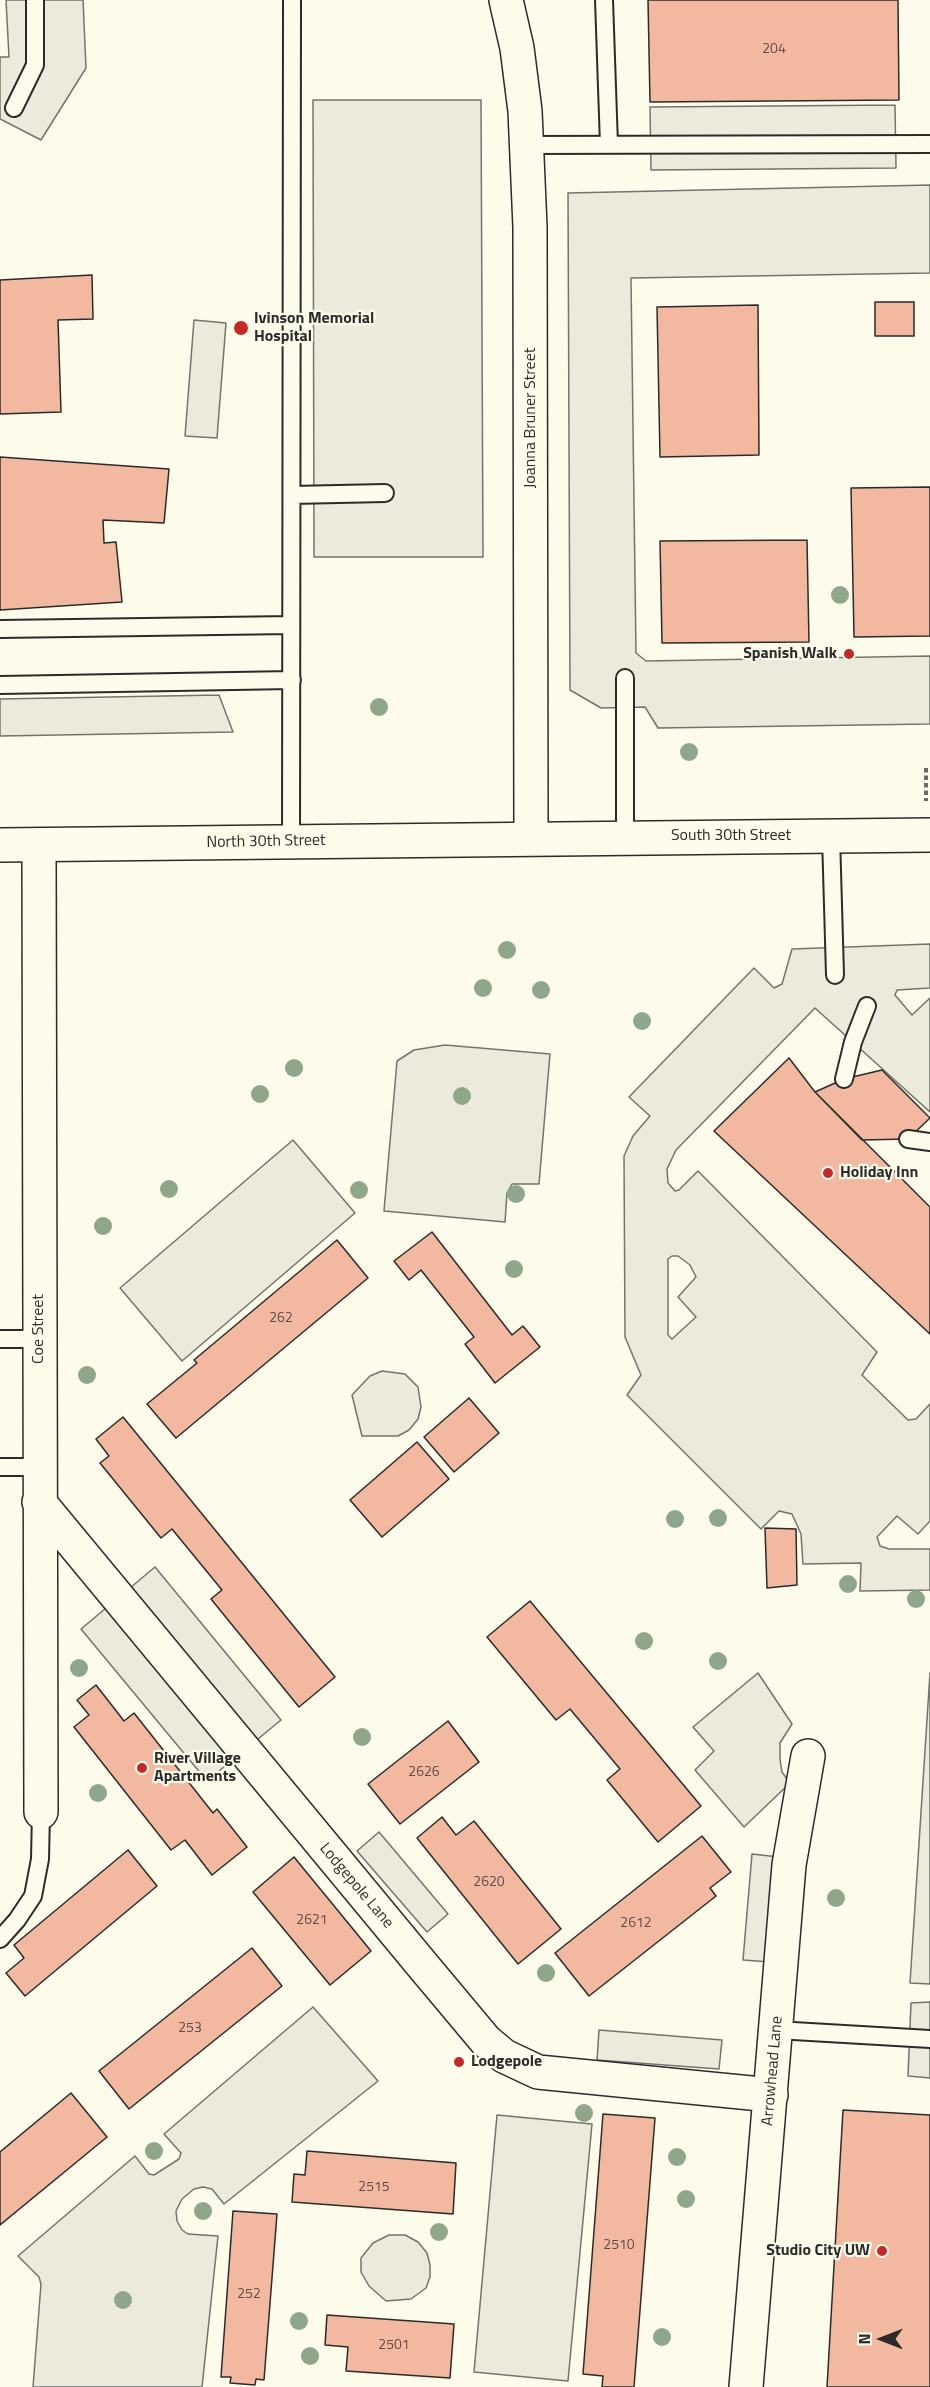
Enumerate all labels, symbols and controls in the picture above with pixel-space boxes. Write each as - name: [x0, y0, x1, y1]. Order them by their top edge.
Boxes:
- house number: 204: [762, 42, 786, 58]
- place label: Ivinson Memorial Hospital: [254, 309, 374, 347]
- marker: Ivinson Memorial Hospital: [232, 319, 250, 337]
- street label: Joanna Bruner Street: [521, 348, 541, 488]
- place label: Spanish Walk: [743, 644, 837, 664]
- marker: Spanish Walk: [842, 647, 856, 661]
- street label: South 30th Street: [671, 826, 791, 846]
- street label: North 30th Street: [206, 831, 326, 853]
- place label: Holiday Inn: [840, 1163, 918, 1183]
- marker: Holiday Inn: [821, 1166, 835, 1180]
- street label: Coe Street: [29, 1294, 49, 1364]
- house number: 262: [269, 1311, 293, 1327]
- place label: River Village Apartments: [154, 1749, 241, 1787]
- marker: River Village Apartments: [135, 1761, 149, 1775]
- house number: 2626: [408, 1765, 440, 1781]
- street label: Lodgepole Lane: [315, 1839, 397, 1933]
- house number: 2620: [473, 1875, 505, 1891]
- house number: 2621: [296, 1913, 328, 1929]
- house number: 2612: [620, 1916, 652, 1932]
- street label: Arrowhead Lane: [759, 2015, 787, 2127]
- house number: 253: [178, 2021, 202, 2037]
- place label: Lodgepole: [471, 2052, 542, 2072]
- marker: Lodgepole: [452, 2055, 466, 2069]
- house number: 2515: [358, 2180, 390, 2196]
- house number: 2510: [603, 2238, 635, 2254]
- place label: Studio City UW: [766, 2241, 870, 2261]
- marker: Studio City UW: [875, 2244, 889, 2258]
- house number: 252: [237, 2287, 261, 2303]
- north arrow: [852, 2309, 912, 2369]
- text: N: [852, 2333, 876, 2345]
- house number: 2501: [378, 2338, 410, 2354]

